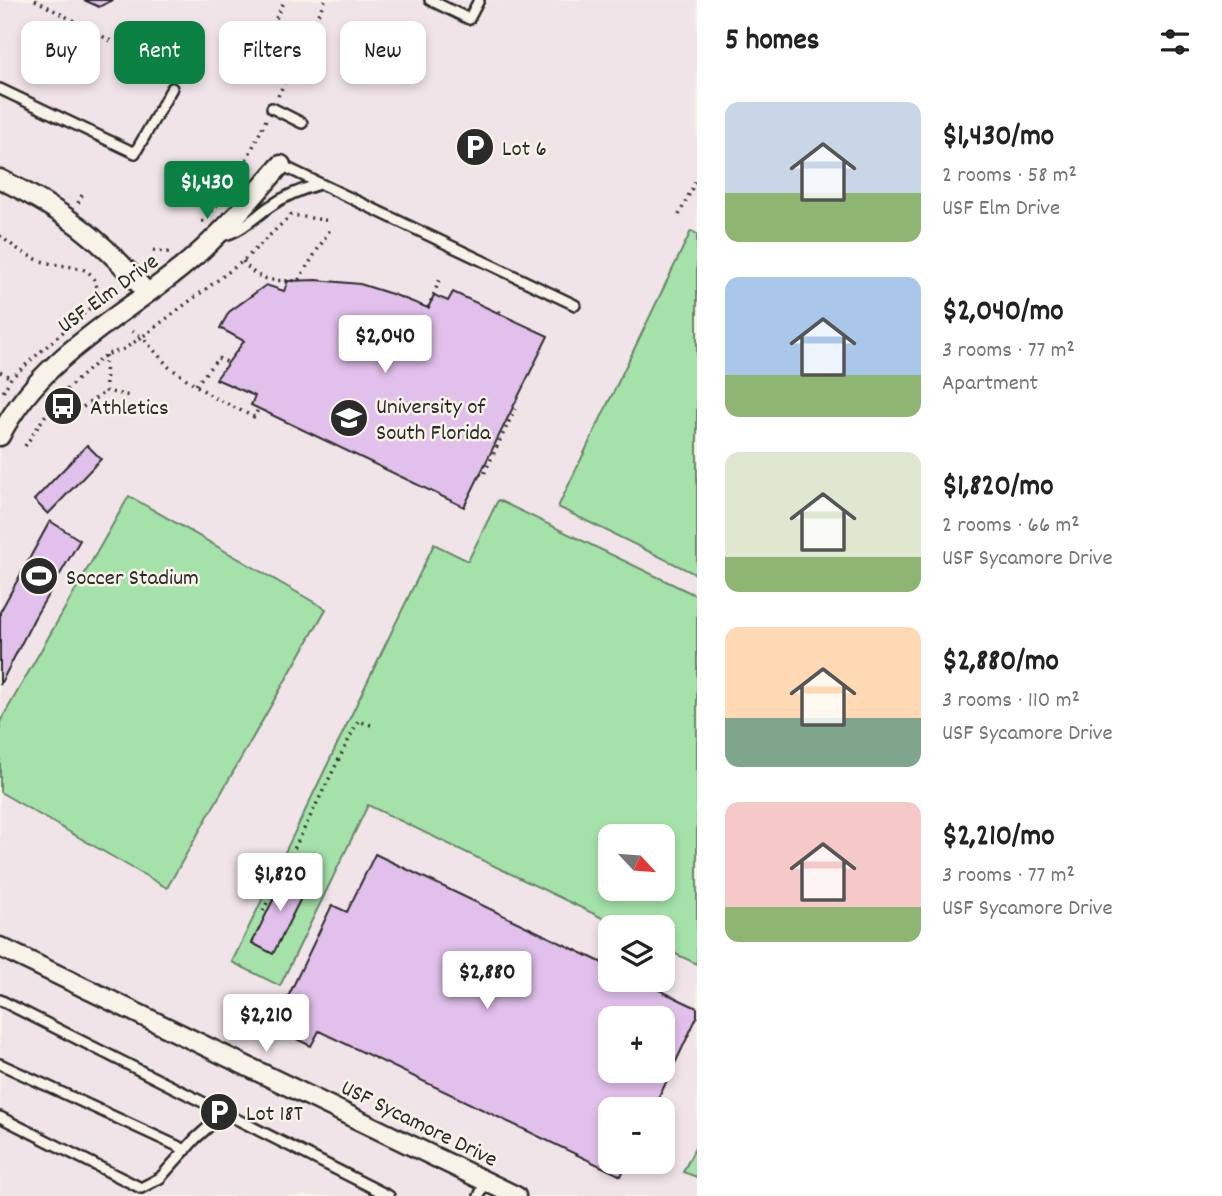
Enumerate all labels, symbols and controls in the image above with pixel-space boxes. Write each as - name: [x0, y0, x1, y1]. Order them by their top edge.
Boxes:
- chip: Buy: [21, 21, 100, 84]
- chip: Rent: [114, 21, 205, 84]
- chip: Filters: [219, 21, 326, 84]
- chip: New: [340, 21, 426, 84]
- text: 5 homes: [725, 21, 819, 64]
- icon: filters: [1156, 23, 1194, 61]
- text: $1,430/mo: [942, 117, 1054, 160]
- parking icon: Lot 6: [454, 126, 496, 168]
- icon: home: [781, 130, 865, 214]
- place label: Lot 6: [502, 134, 547, 167]
- text: 2 rooms · 58 m²: [942, 160, 1077, 193]
- pin: $1,430: [150, 162, 264, 221]
- text: $1,430: [180, 167, 234, 200]
- text: USF Elm Drive: [942, 193, 1060, 226]
- street label: USF Elm Drive: [52, 247, 167, 343]
- text: $2,040/mo: [942, 292, 1064, 335]
- icon: home: [781, 305, 865, 389]
- pin: $2,040: [328, 316, 442, 375]
- text: $2,040: [355, 321, 415, 354]
- text: 3 rooms · 77 m²: [942, 335, 1075, 368]
- text: Apartment: [942, 368, 1038, 401]
- bus stop icon: Athletics: [42, 385, 84, 427]
- place label: University of South Florida: [376, 392, 492, 451]
- place label: Athletics: [90, 393, 169, 426]
- school or university icon: University of South Florida: [328, 397, 370, 439]
- text: $1,820/mo: [942, 467, 1053, 510]
- icon: home: [781, 480, 865, 564]
- text: 2 rooms · 66 m²: [942, 510, 1080, 543]
- text: USF Sycamore Drive: [942, 543, 1113, 576]
- sports icon: Soccer Stadium: [18, 555, 60, 597]
- place label: Soccer Stadium: [66, 563, 199, 596]
- text: $2,880/mo: [942, 642, 1059, 685]
- icon: home: [781, 655, 865, 739]
- text: 3 rooms · 110 m²: [942, 685, 1080, 718]
- text: USF Sycamore Drive: [942, 718, 1113, 751]
- text: $2,210/mo: [942, 817, 1055, 860]
- north arrow: [598, 824, 676, 901]
- map controls: [598, 824, 675, 1174]
- icon: home: [781, 830, 865, 914]
- pin: $1,820: [223, 853, 337, 913]
- text: $1,820: [254, 859, 306, 892]
- text: 3 rooms · 77 m²: [942, 860, 1075, 893]
- text: USF Sycamore Drive: [942, 893, 1113, 926]
- button: layers: [598, 915, 675, 992]
- pin: $2,880: [430, 951, 544, 1011]
- text: $2,880: [458, 957, 516, 990]
- pin: $2,210: [209, 995, 323, 1054]
- text: $2,210: [239, 1000, 293, 1033]
- button: +: [598, 1006, 675, 1083]
- street label: USF Sycamore Drive: [335, 1073, 502, 1177]
- parking icon: Lot 18T: [198, 1091, 240, 1133]
- button: −: [598, 1097, 675, 1174]
- place label: Lot 18T: [246, 1099, 303, 1132]

